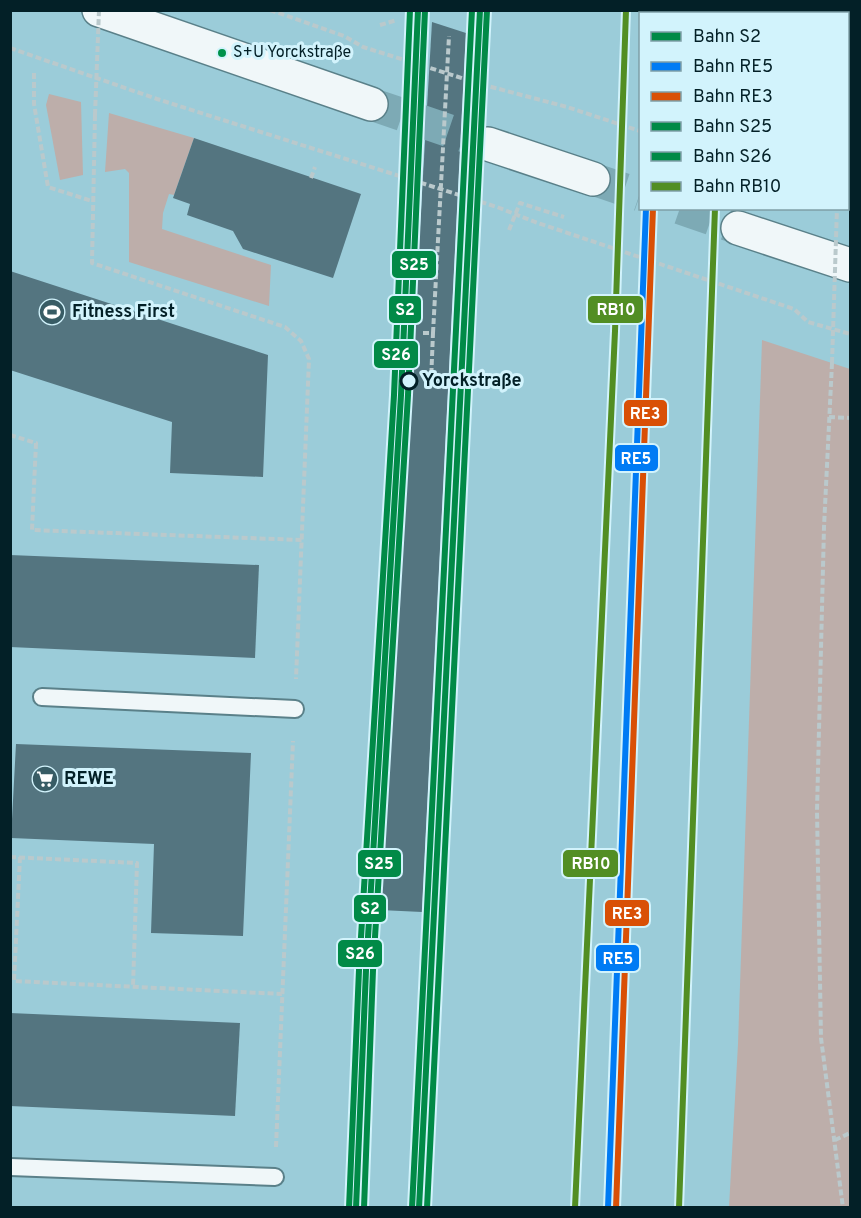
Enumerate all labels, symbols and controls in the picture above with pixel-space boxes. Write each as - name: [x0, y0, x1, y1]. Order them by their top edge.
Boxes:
- legend: [639, 12, 849, 210]
- text: Bahn S2: [693, 26, 761, 49]
- place label: S+U Yorckstraße: [233, 43, 351, 63]
- marker: S+U Yorckstraße: [216, 47, 228, 59]
- text: Bahn RE5: [693, 56, 773, 79]
- text: Bahn RE3: [693, 86, 773, 109]
- text: Bahn S25: [693, 116, 772, 139]
- text: Bahn S26: [693, 146, 772, 169]
- text: Bahn RB10: [693, 176, 781, 199]
- line badge: S25: [391, 250, 437, 279]
- text: S25: [399, 256, 429, 276]
- line badge: S2: [388, 295, 422, 324]
- line badge: RB10: [587, 295, 644, 324]
- sports icon: Fitness First: [37, 297, 67, 327]
- place label: Fitness First: [72, 301, 175, 324]
- text: S2: [395, 301, 415, 321]
- text: RB10: [597, 301, 635, 321]
- line badge: S26: [373, 340, 419, 369]
- text: S26: [381, 346, 411, 366]
- place label: Yorckstraße: [422, 370, 522, 393]
- marker: Yorckstraße: [400, 372, 418, 390]
- line badge: RE3: [623, 399, 668, 427]
- text: RE3: [630, 405, 660, 425]
- line badge: RE5: [614, 444, 659, 472]
- text: RE5: [621, 450, 651, 470]
- supermarket icon: REWE: [30, 764, 60, 794]
- place label: REWE: [64, 768, 114, 791]
- line badge: S25: [357, 849, 402, 878]
- line badge: RB10: [562, 849, 619, 878]
- text: S25: [364, 855, 394, 875]
- text: RB10: [572, 855, 610, 875]
- line badge: S2: [353, 894, 387, 923]
- line badge: RE3: [604, 899, 650, 927]
- text: S2: [360, 900, 380, 920]
- text: RE3: [612, 905, 642, 925]
- line badge: S26: [337, 939, 383, 968]
- line badge: RE5: [595, 944, 640, 972]
- text: S26: [345, 945, 375, 965]
- text: RE5: [603, 950, 633, 970]

